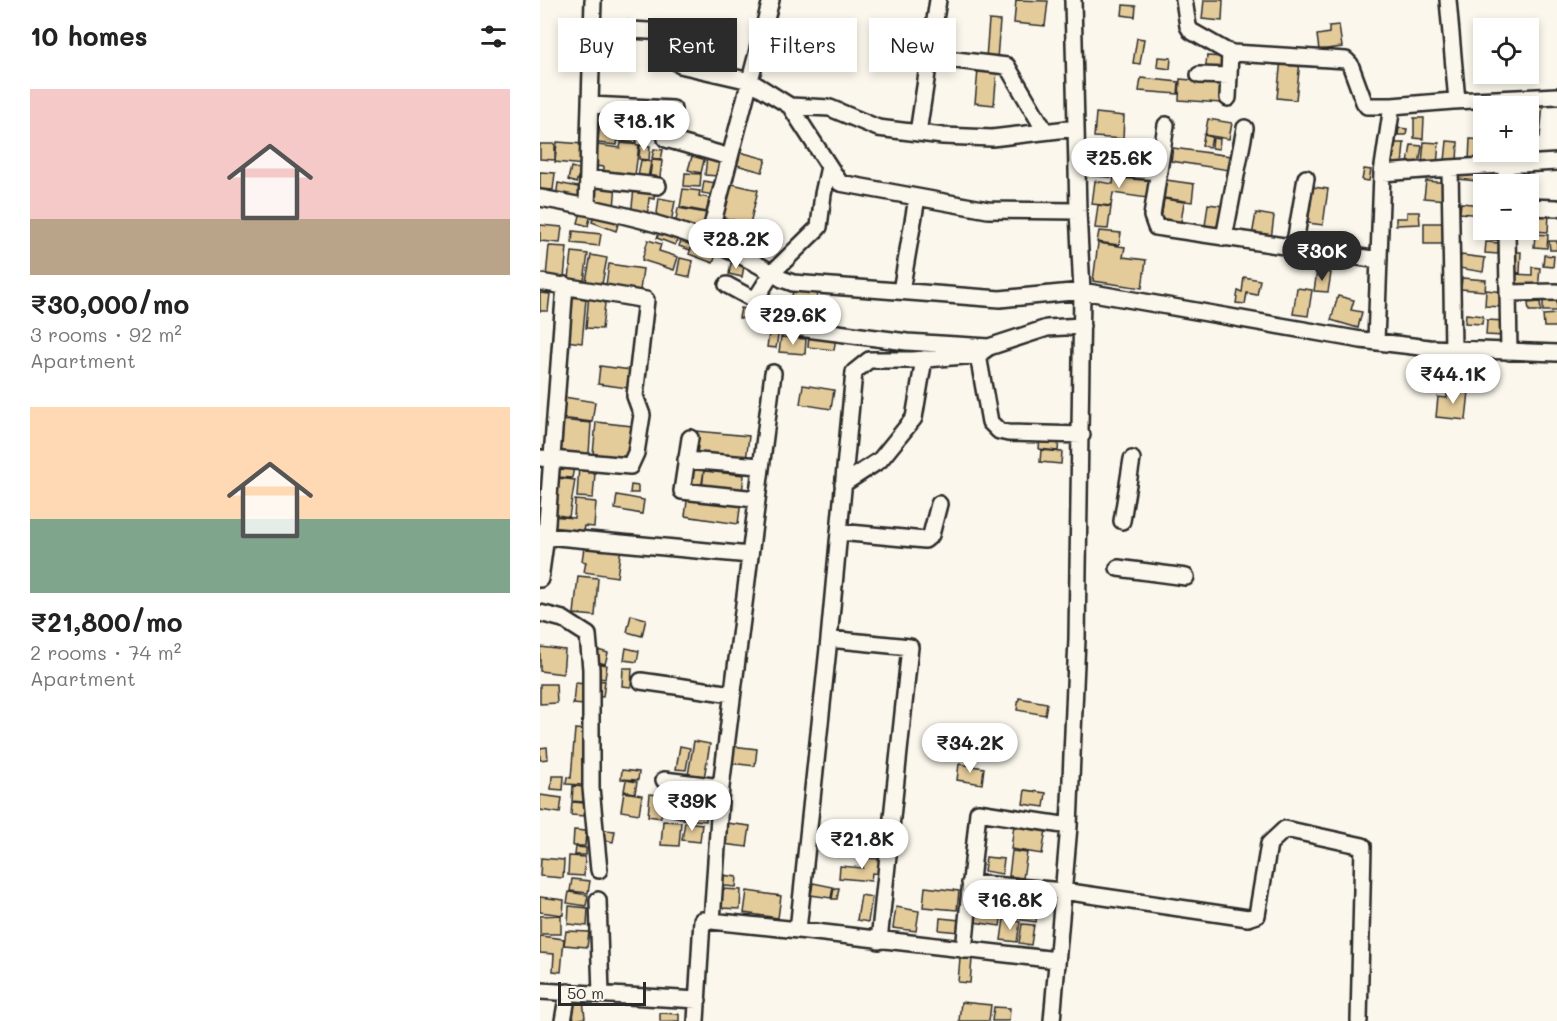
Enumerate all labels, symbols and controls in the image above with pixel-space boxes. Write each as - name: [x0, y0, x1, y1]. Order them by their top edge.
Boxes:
- chip: Buy: [558, 18, 636, 72]
- chip: Rent: [648, 18, 737, 72]
- chip: Filters: [749, 18, 857, 72]
- chip: New: [869, 18, 956, 72]
- map controls: [1473, 18, 1539, 240]
- button: locate: [1473, 18, 1539, 84]
- text: 10 homes: [30, 19, 148, 53]
- icon: filters: [477, 20, 510, 53]
- button: +: [1473, 96, 1539, 162]
- pin: ₹18.1K: [595, 101, 693, 152]
- text: ₹18.1K: [613, 107, 675, 133]
- icon: home: [216, 128, 324, 236]
- pin: ₹25.6K: [1070, 138, 1168, 189]
- text: ₹25.6K: [1085, 144, 1153, 170]
- button: −: [1473, 174, 1539, 240]
- pin: ₹28.2K: [687, 219, 785, 270]
- text: ₹28.2K: [702, 225, 770, 251]
- pin: ₹30K: [1286, 231, 1358, 282]
- text: ₹30K: [1296, 237, 1348, 263]
- text: ₹30,000/mo: [30, 287, 189, 321]
- pin: ₹29.6K: [744, 295, 842, 346]
- text: ₹29.6K: [759, 301, 827, 327]
- text: 3 rooms · 92 m²: [30, 321, 182, 347]
- text: Apartment: [30, 347, 136, 373]
- pin: ₹44.1K: [1404, 354, 1502, 405]
- text: ₹44.1K: [1420, 360, 1486, 386]
- icon: home: [216, 446, 324, 554]
- text: ₹21,800/mo: [30, 605, 182, 639]
- text: 2 rooms · 74 m²: [30, 639, 181, 665]
- text: Apartment: [30, 665, 136, 691]
- pin: ₹34.2K: [921, 723, 1019, 774]
- text: ₹34.2K: [936, 729, 1004, 755]
- pin: ₹39K: [656, 781, 728, 832]
- text: ₹39K: [667, 787, 717, 813]
- pin: ₹21.8K: [813, 819, 911, 870]
- text: ₹21.8K: [830, 825, 895, 851]
- pin: ₹16.8K: [961, 880, 1059, 931]
- text: ₹16.8K: [977, 886, 1043, 912]
- scale bar: [558, 979, 646, 1006]
- text: 50 m: [567, 982, 604, 1003]

